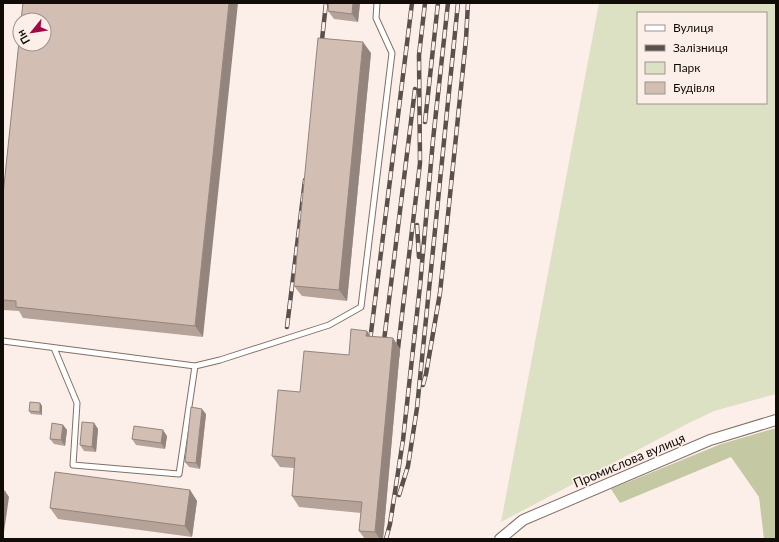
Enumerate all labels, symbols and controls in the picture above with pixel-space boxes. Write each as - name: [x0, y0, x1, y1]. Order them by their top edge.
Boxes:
- north arrow: [12, 12, 52, 52]
- legend: [637, 12, 767, 104]
- text: Вулиця: [673, 20, 713, 35]
- text: Пн: [14, 28, 32, 47]
- text: Залізниця: [673, 40, 728, 55]
- text: Парк: [673, 60, 701, 75]
- text: Будівля: [673, 80, 715, 95]
- street label: Промислова вулиця: [571, 429, 687, 491]

